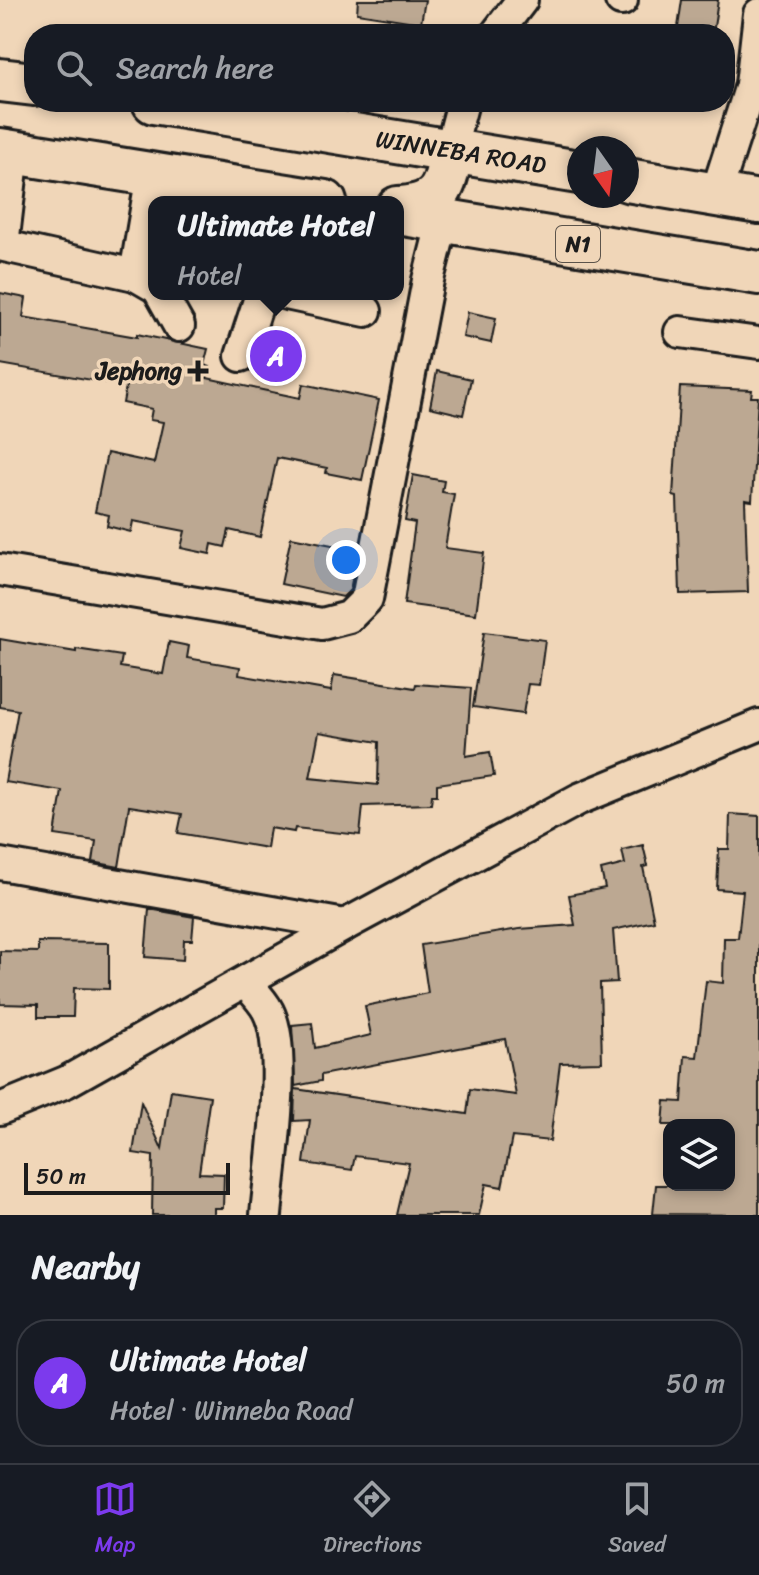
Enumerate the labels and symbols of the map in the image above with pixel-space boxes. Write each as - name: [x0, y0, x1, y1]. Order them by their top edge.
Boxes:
- street label: WINNEBA ROAD: [373, 118, 549, 186]
- north arrow: [567, 136, 639, 208]
- road number: N1: [556, 226, 600, 262]
- pin: A: [250, 326, 302, 386]
- place label: Jephong: [94, 350, 182, 392]
- marker: Jephong: [189, 362, 207, 380]
- your location: [326, 540, 366, 580]
- scale bar: [24, 1159, 230, 1195]

